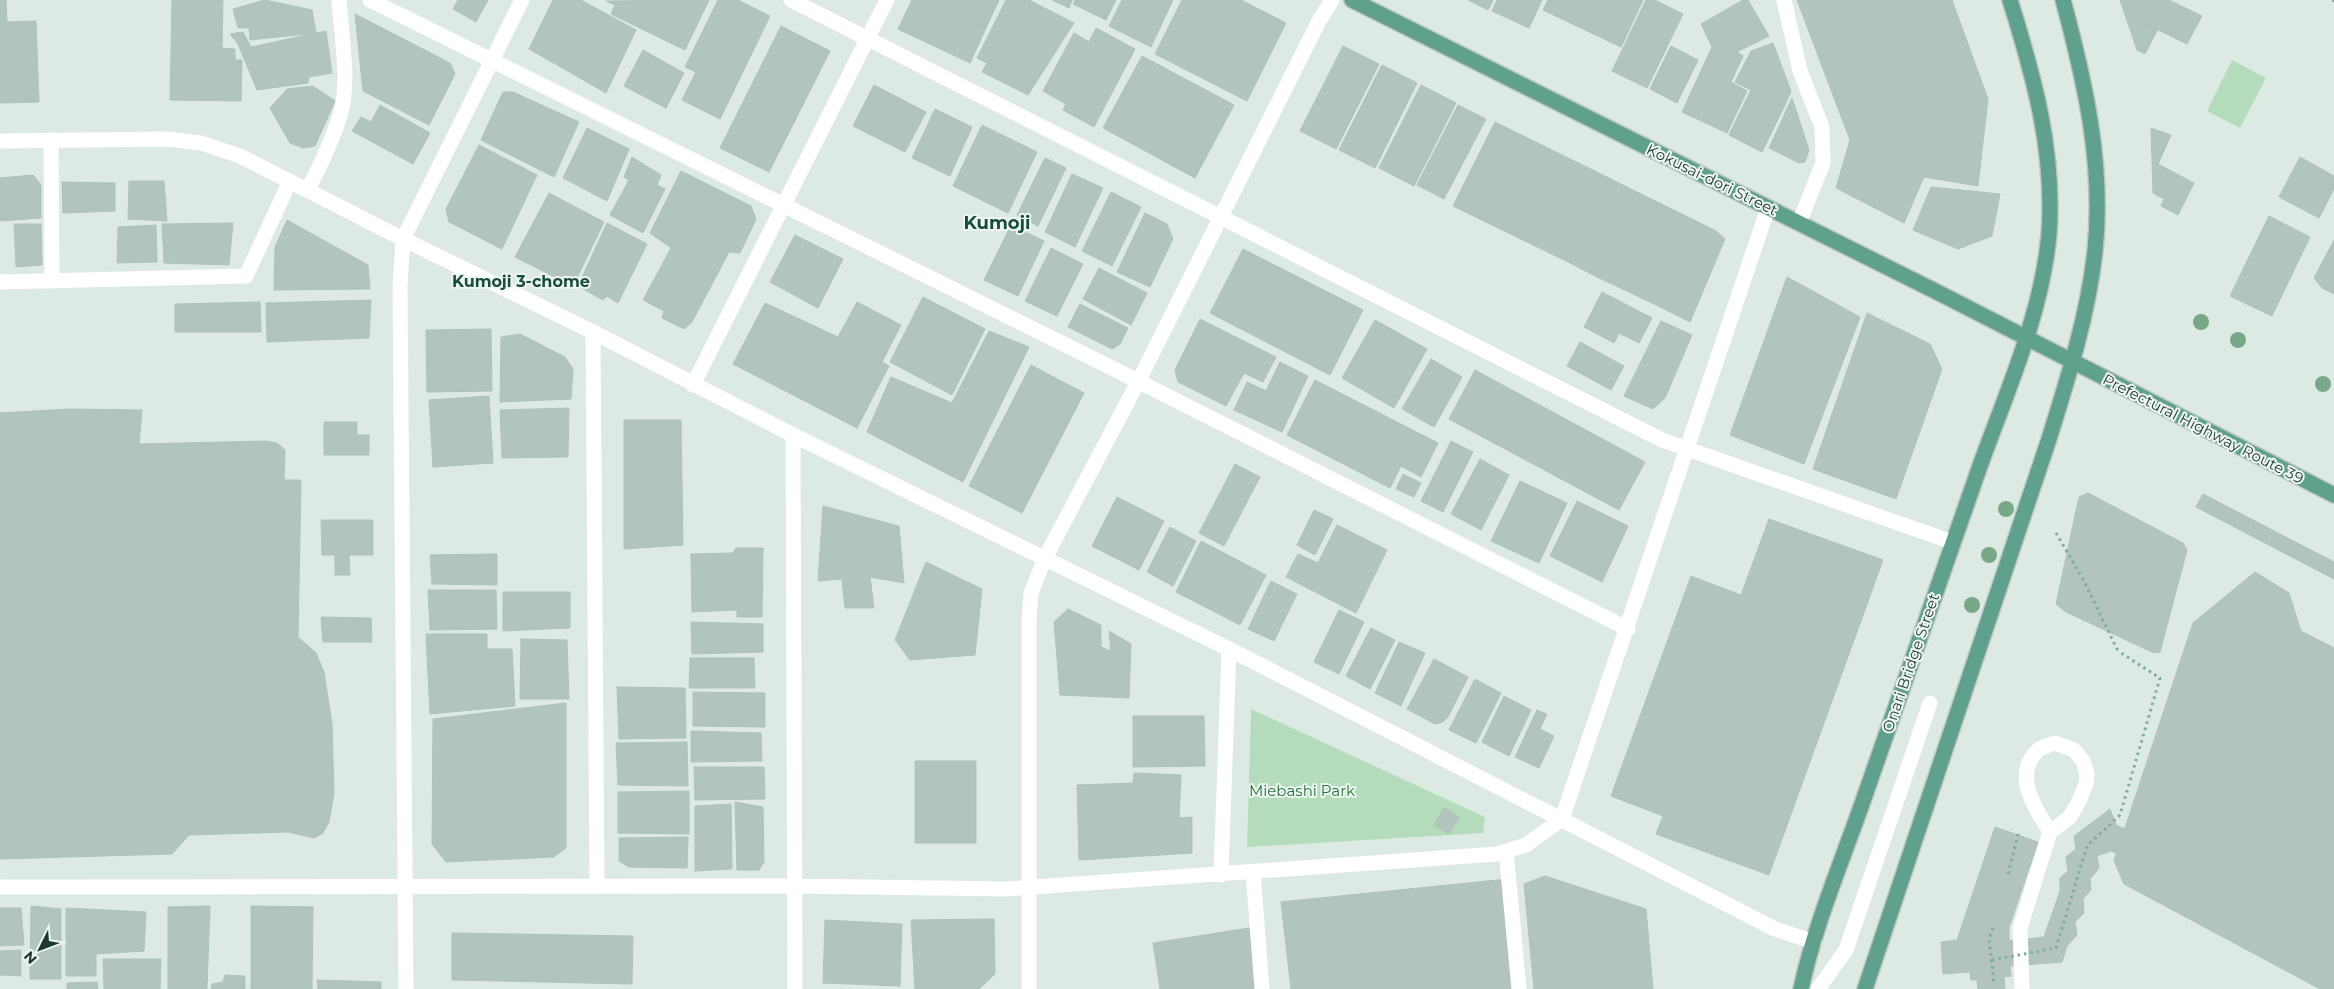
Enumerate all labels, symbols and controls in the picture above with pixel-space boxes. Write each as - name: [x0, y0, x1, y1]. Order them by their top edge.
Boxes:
- street label: Kokusai-dori Street: [1644, 140, 1781, 220]
- district label: Kumoji: [964, 212, 1030, 234]
- district label: Kumoji 3-chome: [452, 272, 590, 291]
- street label: Prefectural Highway Route 39: [2100, 369, 2307, 488]
- street label: Onari Bridge Street: [1878, 591, 1943, 735]
- park label: Miebashi Park: [1249, 781, 1355, 800]
- north arrow: [15, 924, 65, 974]
- text: N: [20, 947, 41, 968]

